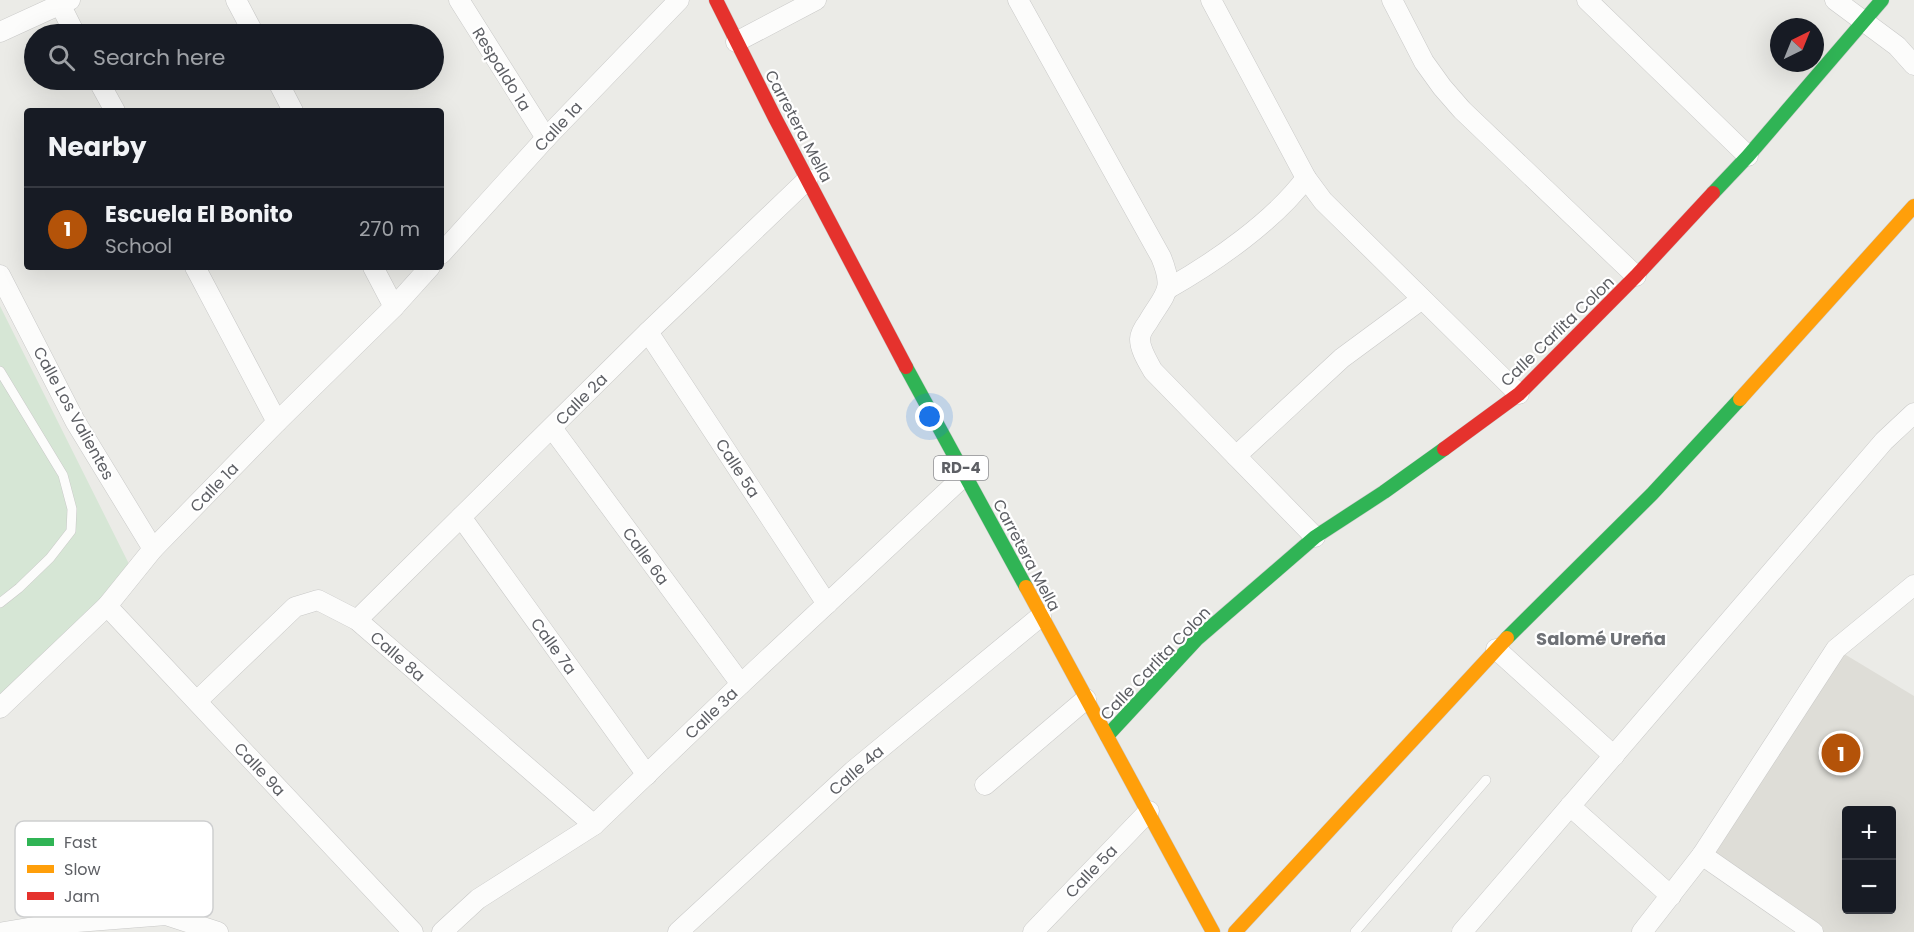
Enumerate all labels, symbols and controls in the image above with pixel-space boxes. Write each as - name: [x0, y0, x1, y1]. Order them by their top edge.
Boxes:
- north arrow: [1770, 18, 1824, 72]
- street label: Respaldo 1a: [467, 23, 536, 116]
- search box: [24, 24, 444, 90]
- icon: search: [45, 41, 78, 74]
- text: Search here: [93, 42, 226, 73]
- street label: Carretera Mella: [759, 66, 838, 186]
- street label: Calle 1a: [529, 96, 588, 157]
- text: Nearby: [48, 129, 146, 165]
- text: Escuela El Bonito: [105, 199, 293, 230]
- text: 1: [64, 215, 71, 243]
- text: 270 m: [359, 215, 420, 243]
- text: School: [105, 232, 172, 260]
- street label: Calle Carlita Colon: [1495, 271, 1619, 392]
- street label: Calle Los Valientes: [27, 343, 120, 484]
- street label: Calle 2a: [550, 368, 613, 431]
- your location: [915, 402, 944, 431]
- street label: Calle 5a: [710, 434, 765, 502]
- road number: RD-4: [934, 456, 988, 480]
- street label: Calle 1a: [185, 457, 244, 517]
- street label: Carretera Mella: [987, 495, 1066, 615]
- street label: Calle 6a: [617, 523, 674, 590]
- street label: Calle Carlita Colon: [1095, 601, 1216, 725]
- street label: Calle 7a: [525, 613, 582, 679]
- street label: Calle 8a: [365, 626, 430, 687]
- district label: Salomé Ureña: [1536, 626, 1666, 651]
- street label: Calle 3a: [680, 682, 743, 744]
- pin: 1: [1822, 730, 1860, 776]
- street label: Calle 9a: [229, 737, 291, 801]
- street label: Calle 4a: [824, 740, 889, 801]
- map controls: [1842, 806, 1896, 914]
- button: +: [1842, 806, 1896, 860]
- legend: [15, 821, 213, 917]
- text: Fast: [64, 831, 97, 854]
- street label: Calle 5a: [1060, 840, 1123, 903]
- text: Slow: [64, 858, 101, 881]
- button: −: [1842, 860, 1896, 914]
- text: Jam: [64, 885, 100, 908]

